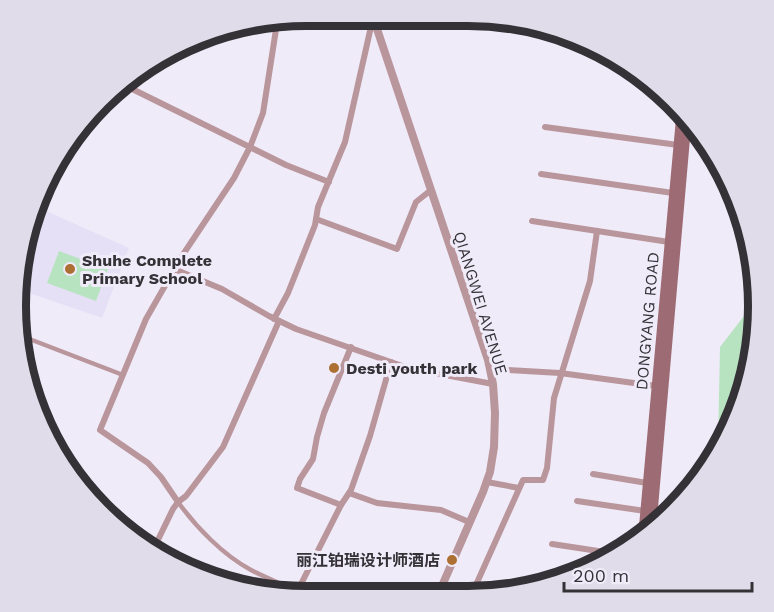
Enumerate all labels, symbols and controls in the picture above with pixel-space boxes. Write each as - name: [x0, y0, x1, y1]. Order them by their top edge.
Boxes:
- street label: QIANGWEI AVENUE: [450, 229, 511, 377]
- place label: Shuhe Complete Primary School: [82, 251, 212, 288]
- street label: DONGYANG ROAD: [632, 251, 663, 391]
- marker: Shuhe Complete Primary School: [63, 262, 77, 276]
- place label: Desti youth park: [346, 359, 477, 378]
- marker: Desti youth park: [327, 361, 341, 375]
- place label: 丽江铂瑞设计师酒店: [296, 551, 440, 570]
- marker: 丽江铂瑞设计师酒店: [445, 553, 459, 567]
- scale bar: [564, 555, 752, 593]
- text: 200 m: [573, 565, 629, 586]

